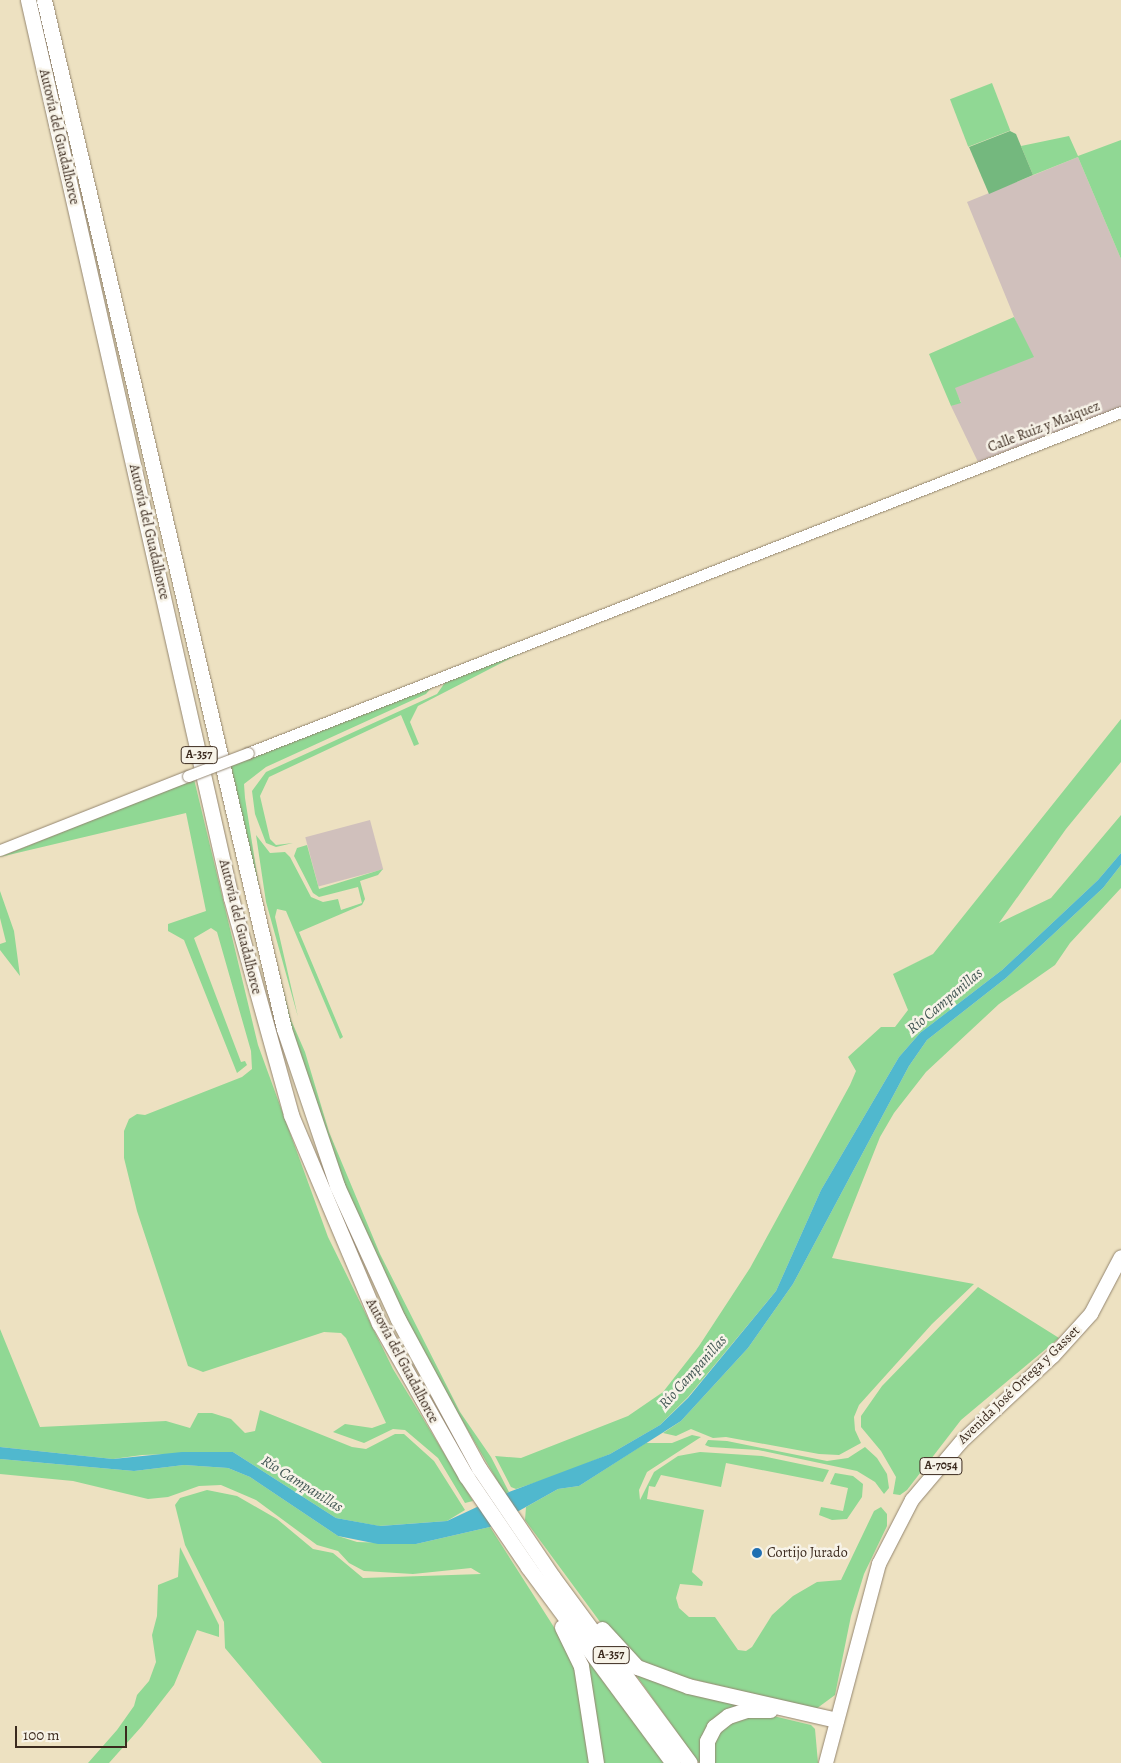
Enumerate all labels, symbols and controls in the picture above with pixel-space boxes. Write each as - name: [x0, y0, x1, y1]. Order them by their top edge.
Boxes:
- street label: Autovía del Guadalhorce: [35, 68, 83, 206]
- street label: Calle Ruiz y Maiquez: [986, 398, 1102, 456]
- street label: Autovía del Guadalhorce: [125, 463, 173, 601]
- road number: A-357: [180, 746, 218, 764]
- street label: Autovía del Guadalhorce: [215, 858, 265, 996]
- water label: Río Campanillas: [904, 964, 986, 1038]
- street label: Autovía del Guadalhorce: [362, 1296, 442, 1426]
- street label: Avenida José Ortega y Gasset: [955, 1322, 1083, 1448]
- water label: Río Campanillas: [655, 1332, 731, 1412]
- water label: Río Campanillas: [258, 1452, 346, 1516]
- road number: A-7054: [918, 1456, 964, 1475]
- place label: Cortijo Jurado: [767, 1545, 848, 1561]
- marker: Cortijo Jurado: [751, 1547, 763, 1559]
- road number: A-357: [592, 1646, 630, 1664]
- scale bar: [18, 1716, 130, 1748]
- text: 100 m: [23, 1725, 60, 1745]

